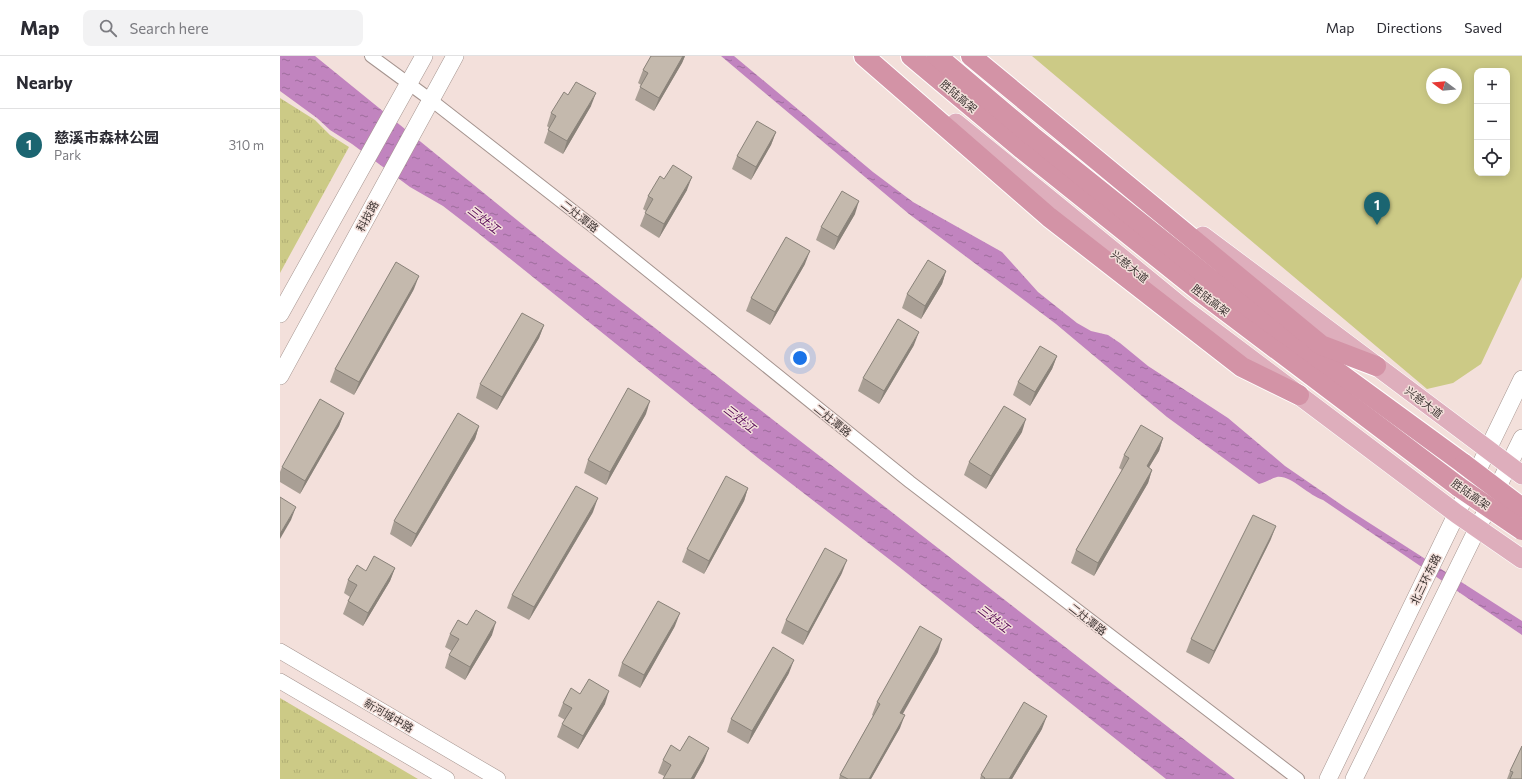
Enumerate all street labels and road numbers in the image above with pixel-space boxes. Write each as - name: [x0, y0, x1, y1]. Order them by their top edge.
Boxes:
- street label: 胜陆高架: [938, 77, 980, 115]
- street label: 二灶潭路: [559, 197, 601, 235]
- street label: 科技路: [353, 198, 381, 234]
- street label: 兴慈大道: [1109, 247, 1151, 285]
- street label: 胜陆高架: [1190, 282, 1232, 318]
- street label: 兴慈大道: [1403, 384, 1445, 420]
- street label: 二灶潭路: [812, 401, 854, 439]
- street label: 胜陆高架: [1449, 476, 1493, 512]
- street label: 北三环东路: [1407, 551, 1443, 607]
- street label: 二灶潭路: [1067, 600, 1109, 638]
- street label: 新河城中路: [362, 696, 416, 734]

